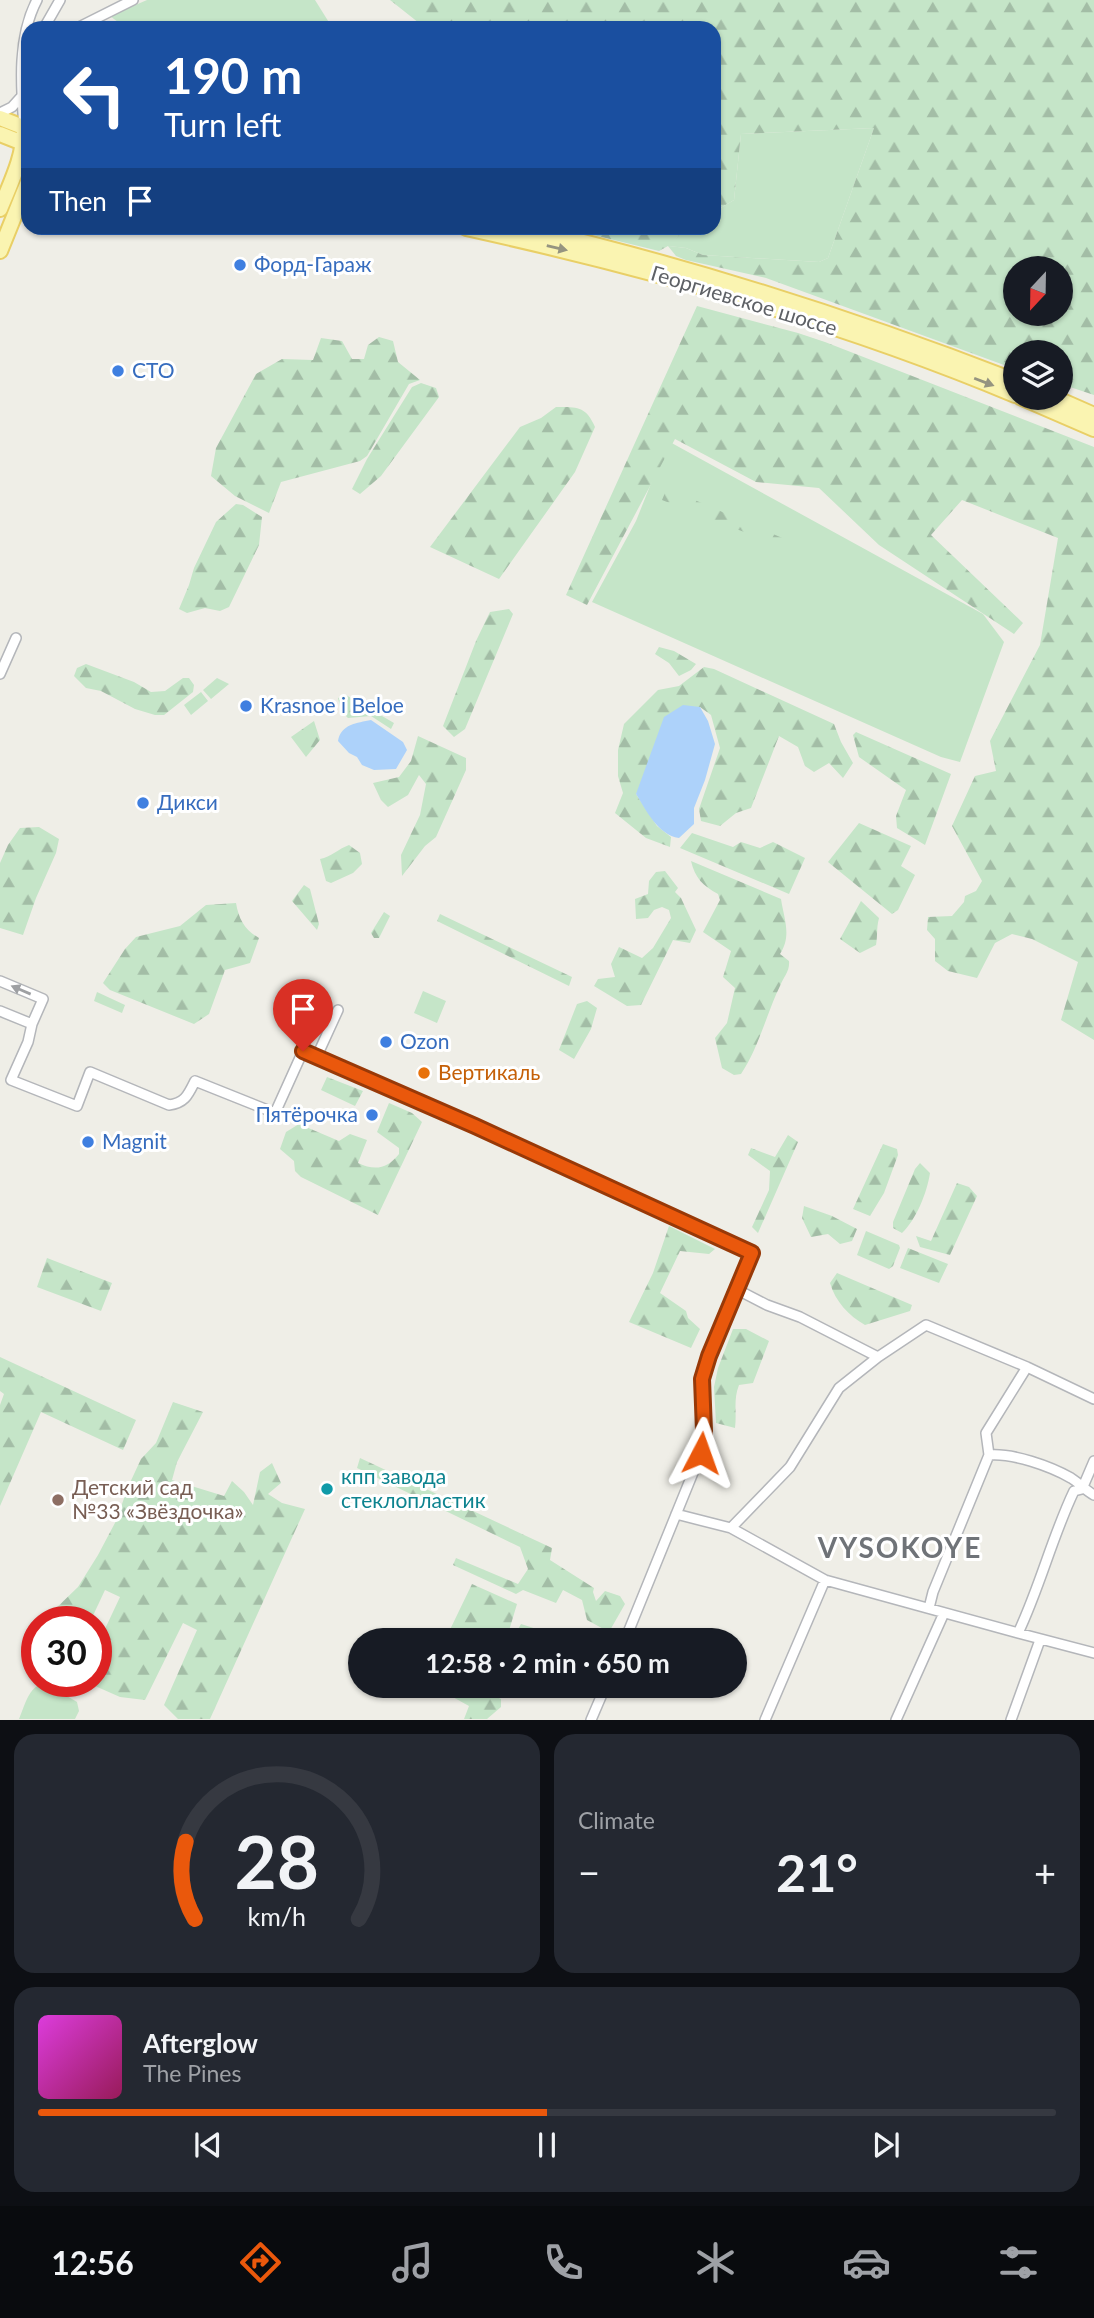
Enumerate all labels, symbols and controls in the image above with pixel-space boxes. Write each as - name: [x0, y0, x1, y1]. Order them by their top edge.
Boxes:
- text: 190 m: [164, 46, 302, 104]
- icon: left: [49, 49, 140, 140]
- text: Turn left: [164, 105, 281, 144]
- icon: arrive: [121, 182, 159, 220]
- text: Then: [49, 185, 107, 217]
- one-way arrow: [546, 243, 568, 254]
- place label: Форд-Гараж: [254, 251, 372, 276]
- north arrow: [1003, 256, 1073, 326]
- map controls: [1003, 256, 1073, 410]
- marker: Форд-Гараж: [232, 257, 248, 273]
- street label: Георгиевское шоссе: [648, 259, 841, 340]
- button: layers: [1003, 340, 1073, 410]
- place label: СТО: [132, 357, 175, 382]
- marker: СТО: [110, 363, 126, 379]
- one-way arrow: [973, 377, 994, 388]
- place label: Krasnoe i Beloe: [260, 692, 404, 717]
- marker: Krasnoe i Beloe: [238, 698, 254, 714]
- place label: Дикси: [157, 789, 218, 814]
- marker: Дикси: [135, 795, 151, 811]
- pin: [273, 979, 333, 1051]
- one-way arrow: [11, 984, 32, 995]
- icon: arrive: [284, 990, 322, 1028]
- place label: Ozon: [400, 1028, 450, 1053]
- marker: Ozon: [378, 1034, 394, 1050]
- place label: Вертикаль: [438, 1059, 540, 1084]
- marker: Вертикаль: [416, 1065, 432, 1081]
- place label: Пятёрочка: [255, 1101, 358, 1126]
- marker: Пятёрочка: [364, 1107, 380, 1123]
- place label: Magnit: [102, 1128, 167, 1153]
- marker: Magnit: [80, 1134, 96, 1150]
- position arrow: [664, 1416, 738, 1490]
- place label: кпп завода стеклопластик: [341, 1463, 486, 1512]
- place label: Детский сад №33 «Звёздочка»: [72, 1474, 244, 1523]
- marker: кпп завода стеклопластик: [319, 1481, 335, 1497]
- marker: Детский сад №33 «Звёздочка»: [50, 1492, 66, 1508]
- district label: VYSOKOYE: [817, 1530, 982, 1564]
- speed limit sign: 30: [21, 1606, 112, 1697]
- text: 12:58 · 2 min · 650 m: [425, 1647, 670, 1679]
- text: Climate: [578, 1806, 655, 1834]
- text: 28: [235, 1818, 319, 1906]
- text: 21°: [776, 1841, 858, 1903]
- text: −: [578, 1849, 600, 1895]
- text: +: [1034, 1849, 1056, 1895]
- text: km/h: [248, 1901, 306, 1931]
- text: Afterglow: [143, 2027, 258, 2059]
- text: The Pines: [143, 2059, 241, 2087]
- icon: previous: [189, 2126, 227, 2164]
- icon: pause: [528, 2126, 566, 2164]
- icon: next: [867, 2126, 905, 2164]
- icon: directions: [236, 2238, 285, 2287]
- icon: music: [388, 2238, 437, 2287]
- icon: phone: [539, 2238, 588, 2287]
- icon: climate: [691, 2238, 740, 2287]
- icon: car: [842, 2238, 891, 2287]
- icon: filters: [994, 2238, 1043, 2287]
- text: 12:56: [51, 2243, 134, 2282]

